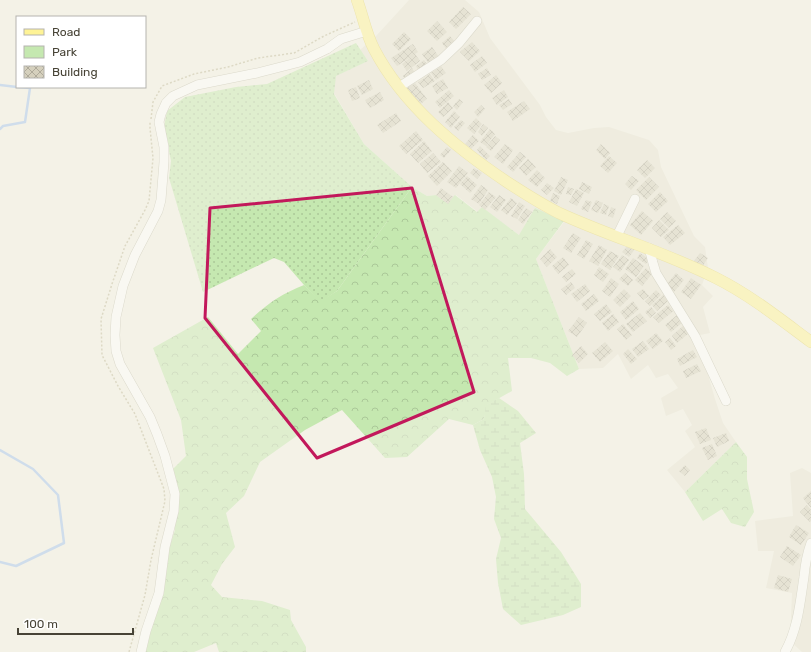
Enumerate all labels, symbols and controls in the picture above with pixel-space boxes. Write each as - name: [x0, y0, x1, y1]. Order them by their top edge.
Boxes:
- legend: [16, 16, 146, 88]
- text: Road: [52, 25, 80, 39]
- text: Park: [52, 45, 78, 59]
- text: Building: [52, 65, 98, 79]
- scale bar: [18, 610, 133, 636]
- text: 100 m: [24, 617, 58, 631]

